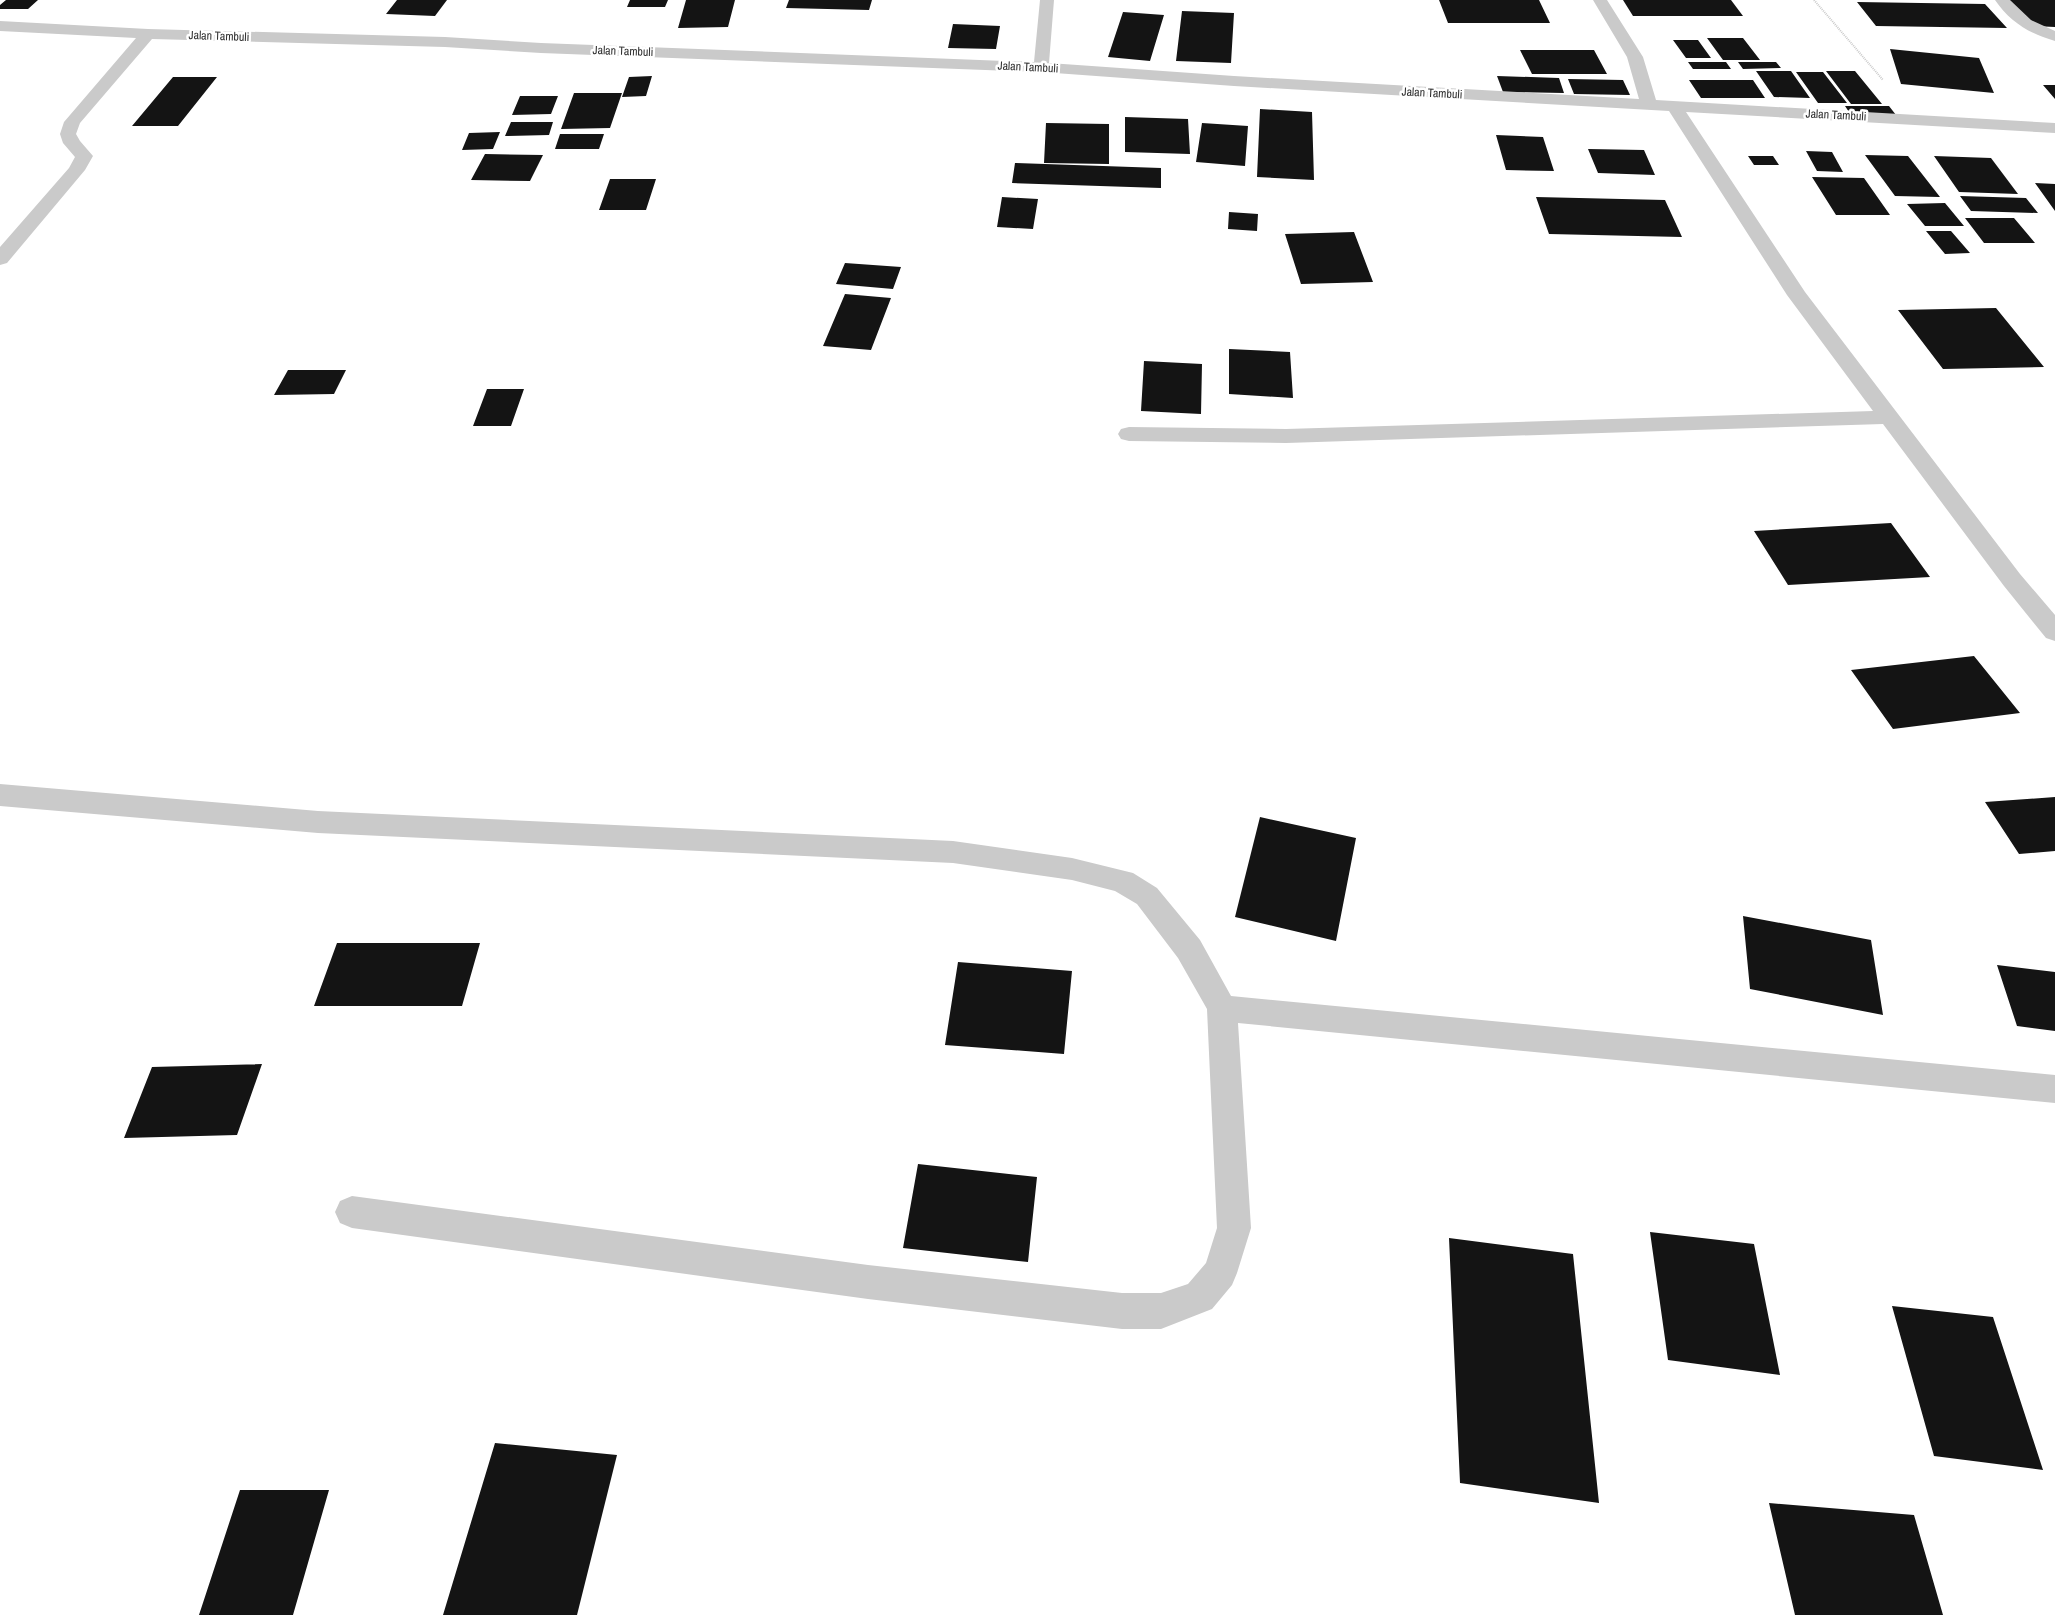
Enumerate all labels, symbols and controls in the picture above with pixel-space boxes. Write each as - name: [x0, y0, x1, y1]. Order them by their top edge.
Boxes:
- street label: Jalan Tambuli: [188, 27, 250, 45]
- street label: Jalan Tambuli: [592, 42, 654, 60]
- street label: Jalan Tambuli: [997, 57, 1059, 77]
- street label: Jalan Tambuli: [1401, 83, 1463, 103]
- street label: Jalan Tambuli: [1805, 105, 1867, 125]

